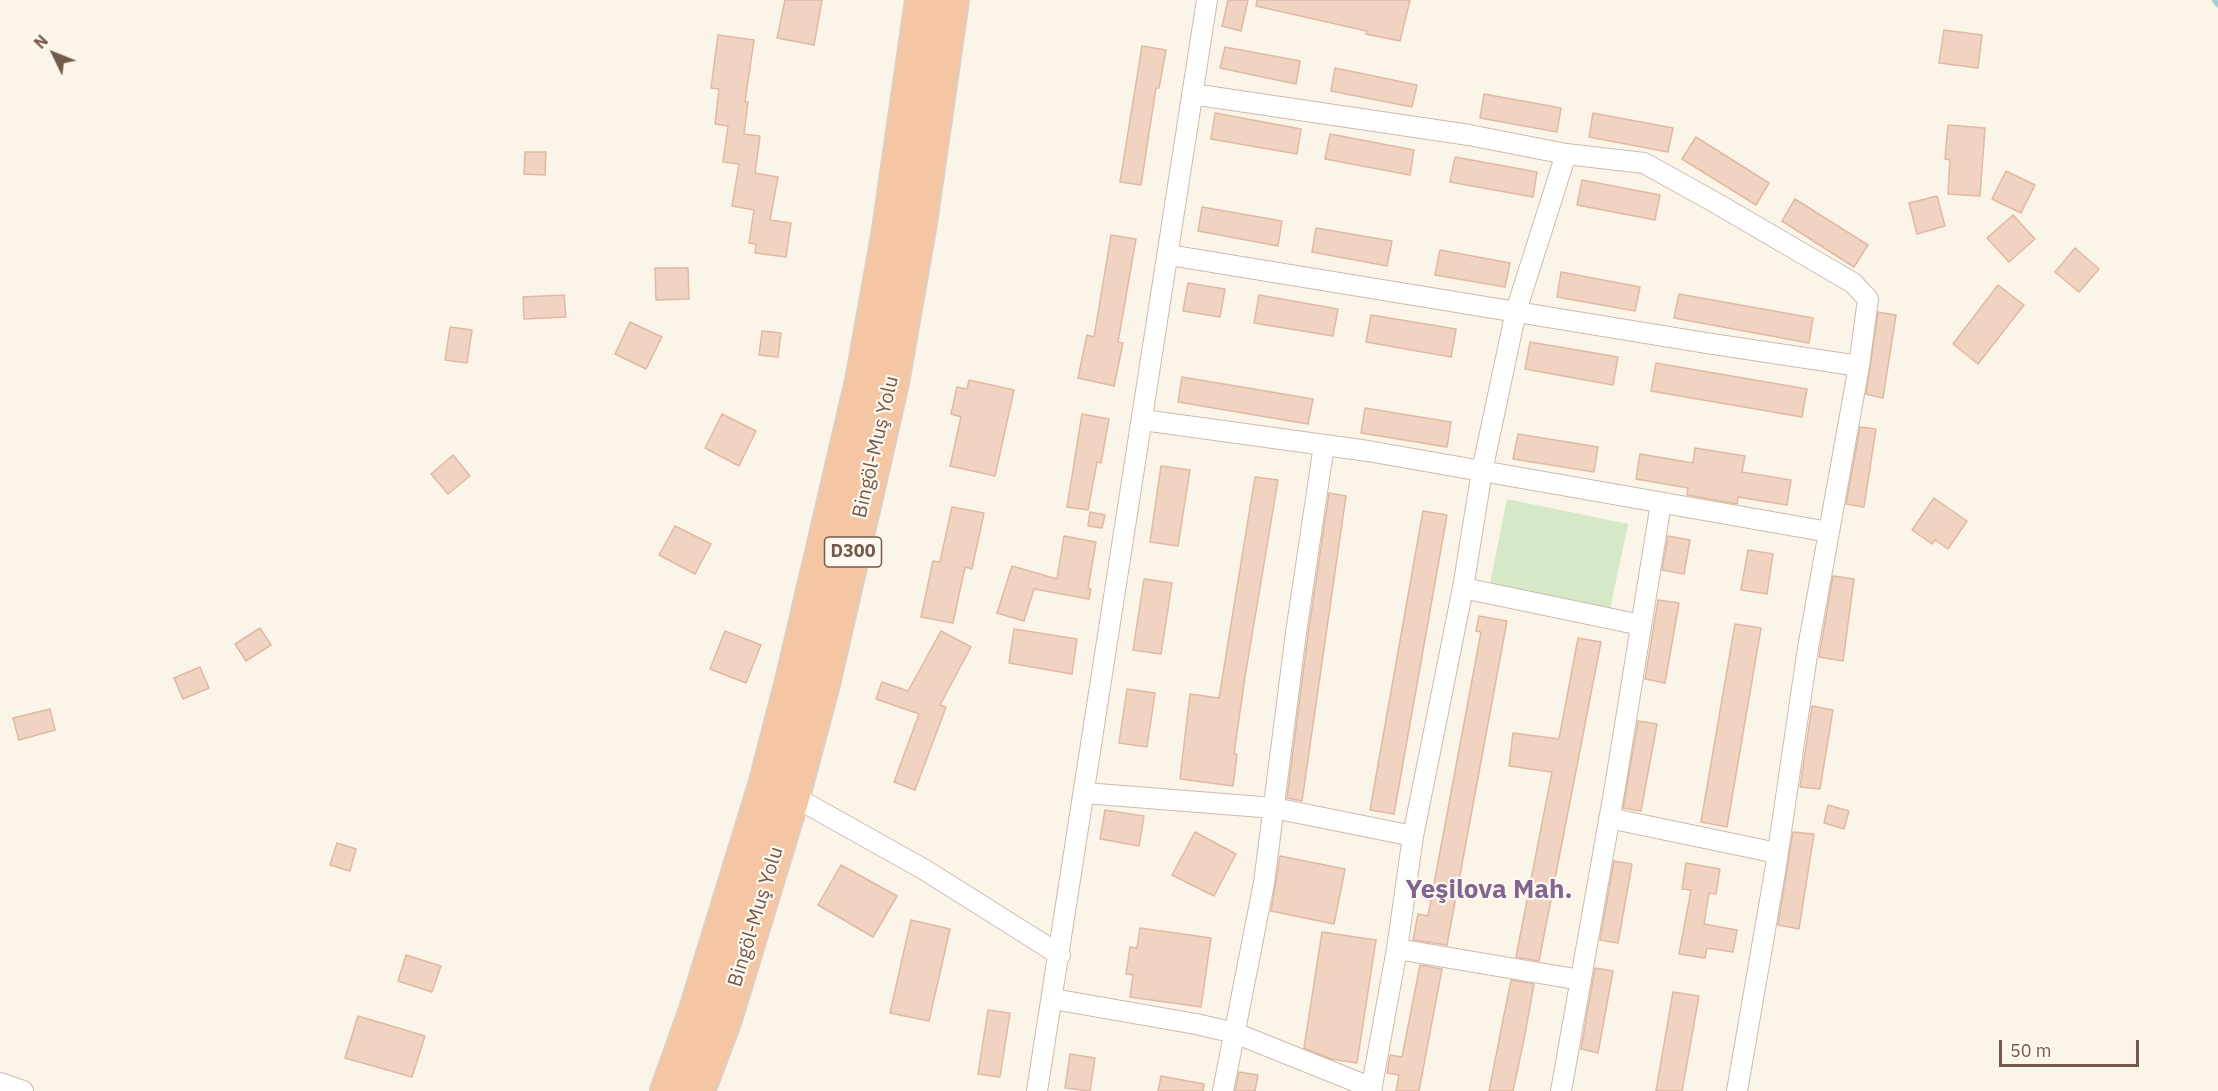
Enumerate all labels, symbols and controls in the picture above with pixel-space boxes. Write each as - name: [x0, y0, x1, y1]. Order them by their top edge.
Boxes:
- north arrow: [24, 24, 84, 84]
- text: N: [30, 31, 52, 53]
- street label: Bingöl-Muş Yolu: [848, 374, 904, 520]
- road number: D300: [824, 537, 882, 567]
- street label: Bingöl-Muş Yolu: [723, 844, 789, 990]
- district label: Yeşilova Mah.: [1405, 874, 1573, 906]
- scale bar: [2002, 1028, 2142, 1066]
- text: 50 m: [2010, 1039, 2052, 1062]

